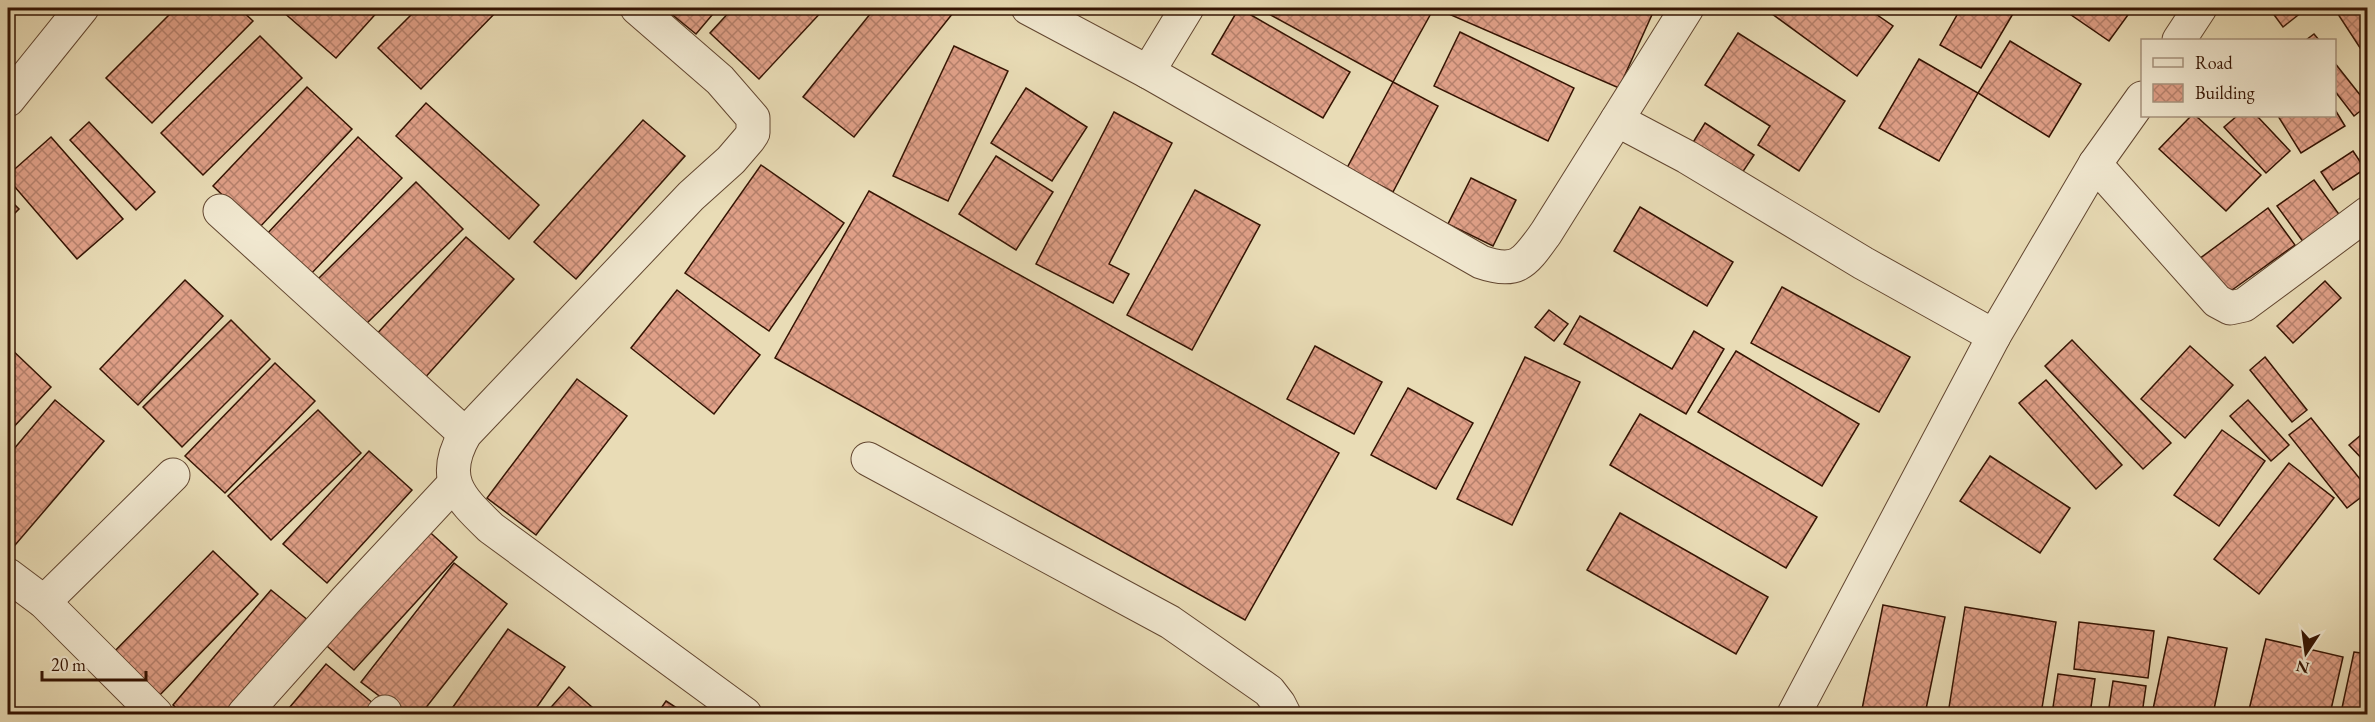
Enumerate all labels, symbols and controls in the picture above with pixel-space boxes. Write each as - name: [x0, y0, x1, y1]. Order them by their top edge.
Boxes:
- legend: [2141, 39, 2336, 117]
- text: Road: [2195, 51, 2234, 74]
- text: Building: [2195, 81, 2255, 104]
- north arrow: [2276, 623, 2336, 683]
- scale bar: [42, 644, 146, 682]
- text: 20 m: [51, 653, 86, 676]
- text: N: [2294, 655, 2311, 679]

